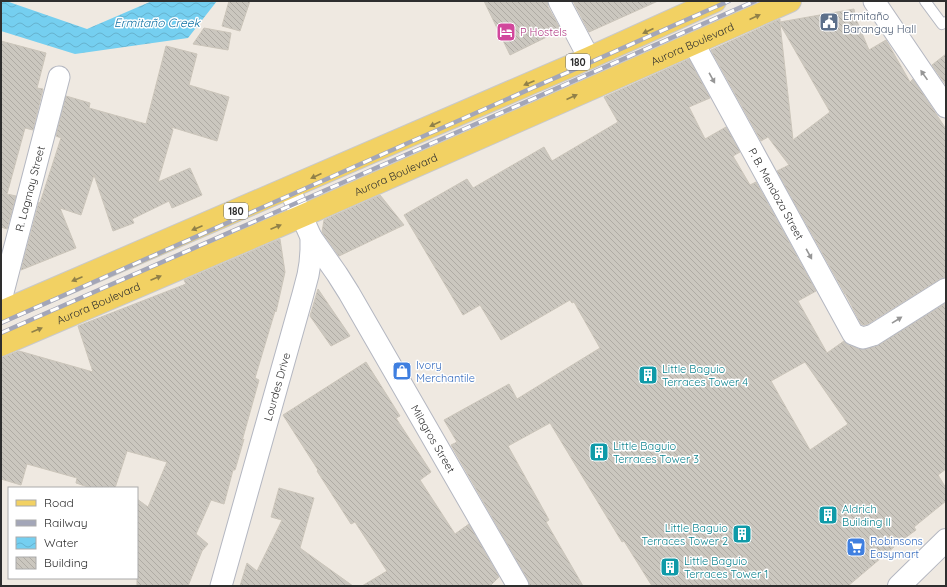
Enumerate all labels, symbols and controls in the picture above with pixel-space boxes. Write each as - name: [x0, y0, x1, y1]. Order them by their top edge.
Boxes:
- place label: Ermitaño Barangay Hall: [843, 9, 916, 36]
- public building icon: Ermitaño Barangay Hall: [818, 11, 840, 33]
- one-way arrow: [749, 14, 760, 20]
- water label: Ermitaño Creek: [114, 15, 202, 30]
- street label: Aurora Boulevard: [649, 20, 736, 68]
- hotel icon: P Hostels: [495, 21, 517, 43]
- place label: P Hostels: [520, 25, 567, 39]
- one-way arrow: [643, 28, 654, 34]
- road number: 180: [566, 54, 590, 70]
- one-way arrow: [920, 70, 928, 80]
- one-way arrow: [709, 72, 716, 84]
- one-way arrow: [523, 81, 535, 87]
- one-way arrow: [566, 94, 578, 100]
- one-way arrow: [430, 121, 441, 127]
- street label: R. Lagmay Street: [12, 144, 48, 233]
- street label: P. B. Mendoza Street: [745, 146, 807, 243]
- street label: Aurora Boulevard: [352, 150, 440, 199]
- one-way arrow: [311, 173, 322, 179]
- road number: 180: [224, 203, 248, 219]
- one-way arrow: [270, 224, 281, 230]
- one-way arrow: [191, 225, 202, 231]
- one-way arrow: [805, 248, 812, 259]
- one-way arrow: [151, 275, 162, 281]
- one-way arrow: [72, 276, 83, 282]
- street label: Aurora Boulevard: [55, 279, 142, 327]
- one-way arrow: [892, 316, 902, 324]
- one-way arrow: [31, 326, 43, 332]
- street label: Lourdes Drive: [261, 351, 293, 422]
- place label: Ivory Merchantile: [416, 358, 475, 385]
- shop icon: Ivory Merchantile: [391, 360, 413, 382]
- place label: Little Baguio Terraces Tower 4: [662, 362, 748, 389]
- building icon: Little Baguio Terraces Tower 4: [637, 364, 659, 386]
- street label: Milagros Street: [408, 402, 458, 476]
- place label: Little Baguio Terraces Tower 3: [613, 439, 699, 466]
- building icon: Little Baguio Terraces Tower 3: [588, 441, 610, 463]
- legend: [8, 487, 138, 579]
- text: Road: [44, 495, 74, 510]
- place label: Aldrich Building II: [842, 502, 891, 529]
- building icon: Aldrich Building II: [817, 504, 839, 526]
- text: Railway: [44, 515, 88, 530]
- place label: Little Baguio Terraces Tower 2: [642, 521, 728, 548]
- building icon: Little Baguio Terraces Tower 2: [731, 523, 753, 545]
- place label: Robinsons Easymart: [870, 534, 923, 561]
- text: Water: [44, 535, 79, 550]
- supermarket icon: Robinsons Easymart: [845, 536, 867, 558]
- place label: Little Baguio Terraces Tower 1: [684, 554, 768, 581]
- text: Building: [44, 555, 88, 570]
- building icon: Little Baguio Terraces Tower 1: [659, 556, 681, 578]

